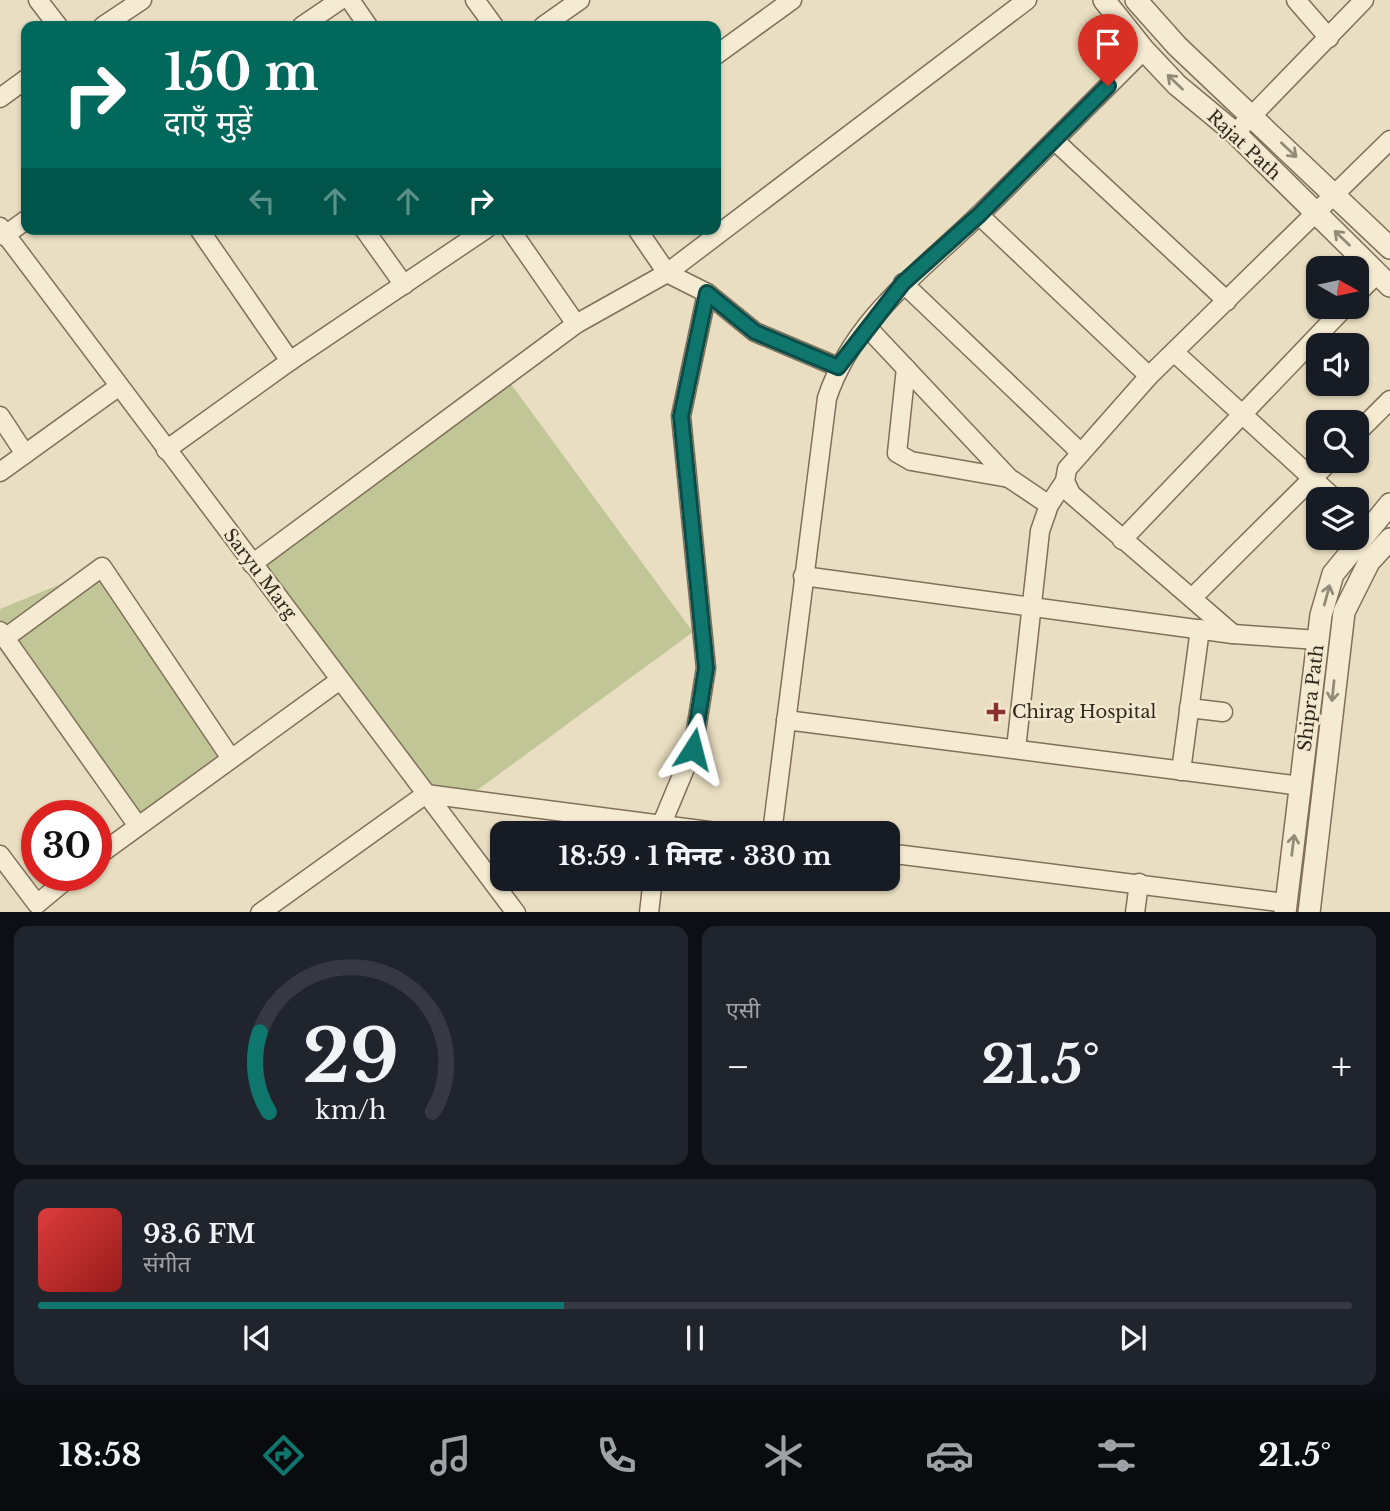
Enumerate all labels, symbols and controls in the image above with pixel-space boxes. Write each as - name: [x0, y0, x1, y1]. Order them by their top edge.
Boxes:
- pin: [1078, 14, 1138, 86]
- icon: arrive: [1089, 25, 1127, 63]
- text: 150 m: [164, 42, 319, 103]
- icon: right: [49, 49, 140, 140]
- one-way arrow: [1167, 74, 1184, 91]
- text: दाएँ मुड़ें: [164, 103, 252, 143]
- street label: Rajat Path: [1203, 105, 1285, 185]
- one-way arrow: [1280, 142, 1297, 159]
- icon: left: [243, 182, 281, 220]
- icon: ahead: [316, 182, 354, 220]
- icon: ahead: [389, 182, 427, 220]
- icon: right: [462, 182, 500, 220]
- one-way arrow: [1333, 229, 1350, 246]
- north arrow: [1306, 256, 1368, 318]
- map controls: [1306, 256, 1369, 550]
- button: sound: [1306, 333, 1369, 396]
- button: search: [1306, 410, 1369, 473]
- button: layers: [1306, 487, 1369, 550]
- street label: Saryu Marg: [219, 524, 301, 624]
- one-way arrow: [1321, 584, 1334, 607]
- street label: Shipra Path: [1294, 643, 1328, 753]
- one-way arrow: [1327, 679, 1340, 701]
- place label: Chirag Hospital: [1012, 701, 1157, 723]
- marker: Chirag Hospital: [986, 702, 1006, 722]
- position arrow: [656, 712, 730, 786]
- speed limit sign: 30: [21, 800, 112, 891]
- one-way arrow: [1287, 834, 1300, 857]
- text: 18:59 · 1 मिनट · 330 m: [558, 840, 832, 872]
- text: एसी: [726, 996, 760, 1024]
- text: 29: [303, 1011, 399, 1102]
- text: 21.5°: [981, 1033, 1100, 1097]
- text: −: [726, 1043, 750, 1090]
- text: +: [1331, 1043, 1352, 1090]
- text: km/h: [316, 1094, 386, 1125]
- text: 93.6 FM: [143, 1218, 256, 1250]
- text: संगीत: [143, 1250, 191, 1278]
- icon: previous: [238, 1319, 276, 1357]
- icon: pause: [676, 1319, 714, 1357]
- icon: next: [1114, 1319, 1152, 1357]
- icon: directions: [259, 1431, 308, 1480]
- icon: music: [426, 1431, 475, 1480]
- icon: phone: [592, 1431, 641, 1480]
- icon: climate: [759, 1431, 808, 1480]
- icon: car: [925, 1431, 974, 1480]
- icon: filters: [1092, 1431, 1141, 1480]
- text: 18:58: [59, 1435, 142, 1475]
- text: 21.5°: [1258, 1435, 1331, 1475]

